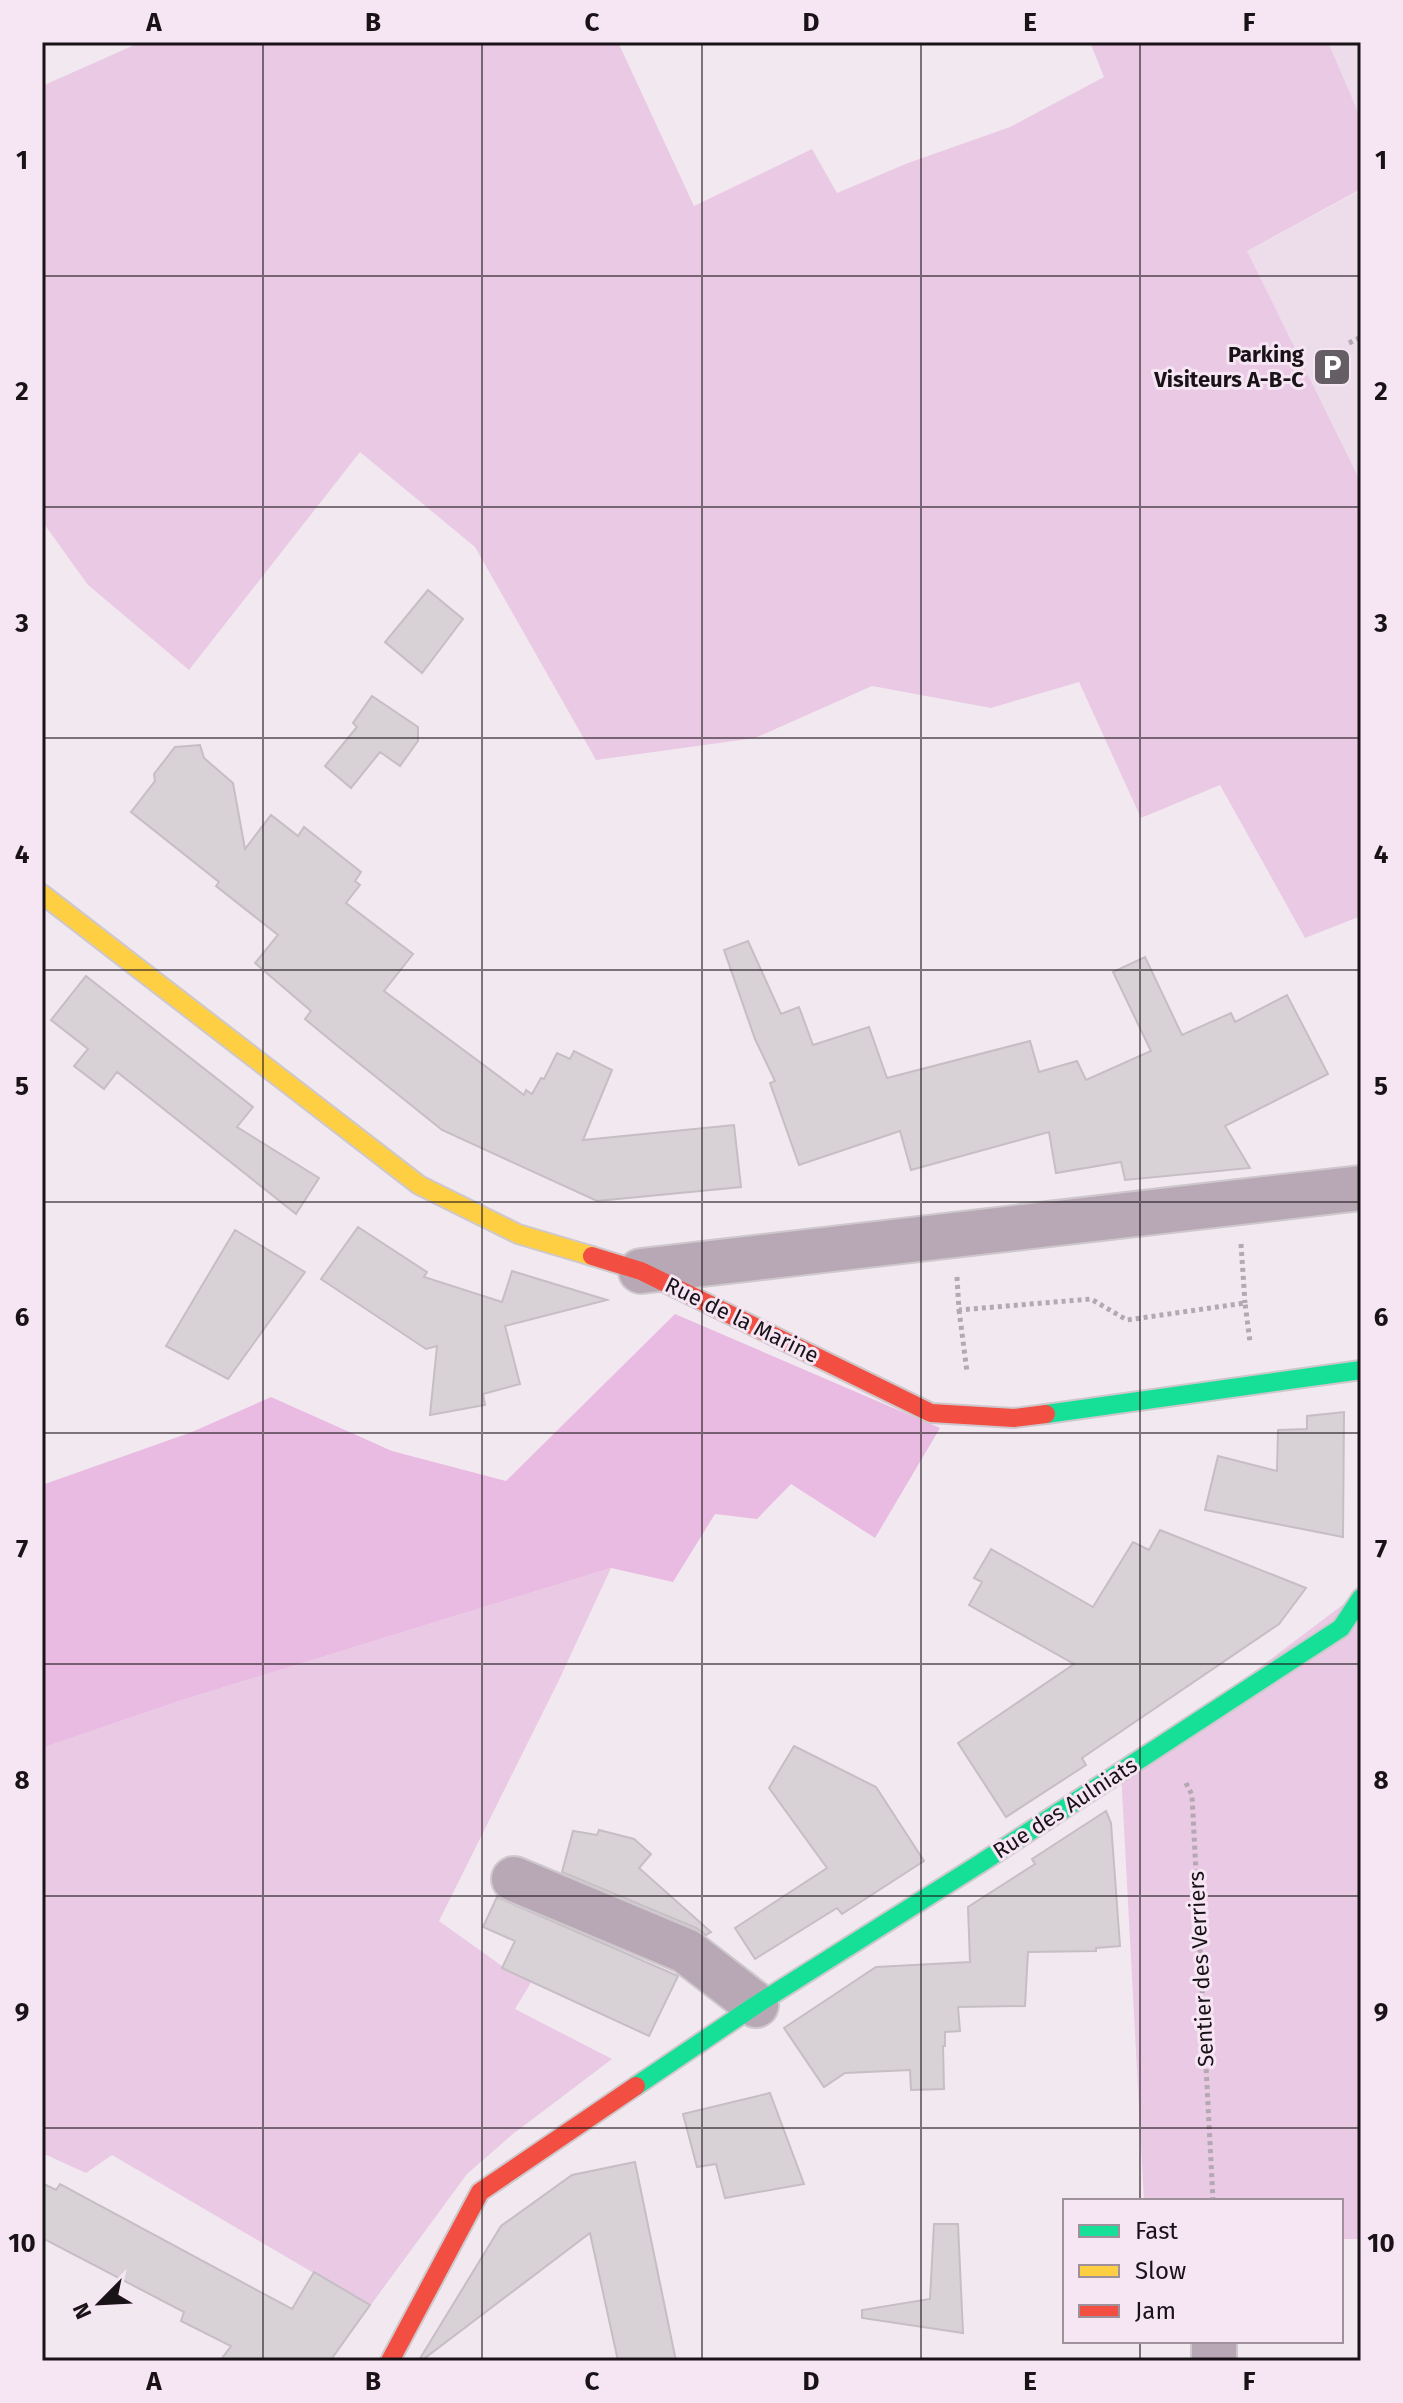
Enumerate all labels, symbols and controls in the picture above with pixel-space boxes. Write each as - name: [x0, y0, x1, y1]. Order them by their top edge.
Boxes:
- text: A: [145, 7, 162, 38]
- text: B: [365, 7, 381, 38]
- text: C: [585, 7, 600, 38]
- text: D: [803, 7, 820, 38]
- text: E: [1023, 7, 1037, 38]
- text: F: [1243, 7, 1256, 38]
- text: 1: [16, 145, 28, 176]
- text: 1: [1375, 145, 1387, 176]
- place label: Parking Visiteurs A-B-C: [1153, 341, 1305, 393]
- parking icon: Parking Visiteurs A-B-C: [1311, 346, 1353, 388]
- text: 2: [15, 376, 29, 407]
- text: 2: [1374, 376, 1388, 407]
- text: 3: [14, 608, 29, 639]
- text: 3: [1373, 608, 1388, 639]
- text: 4: [15, 839, 30, 870]
- text: 4: [1374, 839, 1389, 870]
- text: 5: [15, 1071, 29, 1102]
- text: 5: [1374, 1071, 1388, 1102]
- street label: Rue de la Marine: [661, 1271, 823, 1369]
- text: 6: [15, 1302, 30, 1333]
- text: 6: [1374, 1302, 1389, 1333]
- text: 7: [16, 1534, 28, 1565]
- text: 7: [1375, 1534, 1387, 1565]
- street label: Rue des Aulniats: [988, 1751, 1142, 1865]
- text: 8: [14, 1765, 30, 1796]
- text: 8: [1373, 1765, 1389, 1796]
- street label: Sentier des Verriers: [1182, 1870, 1220, 2068]
- text: 9: [15, 1997, 29, 2028]
- text: 9: [1374, 1997, 1388, 2028]
- legend: [1063, 2199, 1343, 2343]
- text: Fast: [1135, 2217, 1178, 2245]
- text: 10: [8, 2228, 36, 2259]
- text: 10: [1367, 2228, 1395, 2259]
- text: Slow: [1135, 2257, 1186, 2285]
- north arrow: [60, 2263, 140, 2343]
- text: Jam: [1135, 2297, 1176, 2325]
- text: N: [67, 2299, 97, 2323]
- text: A: [145, 2366, 162, 2397]
- text: B: [365, 2366, 381, 2397]
- text: C: [585, 2366, 600, 2397]
- text: D: [803, 2366, 820, 2397]
- text: E: [1023, 2366, 1037, 2397]
- text: F: [1243, 2366, 1256, 2397]

